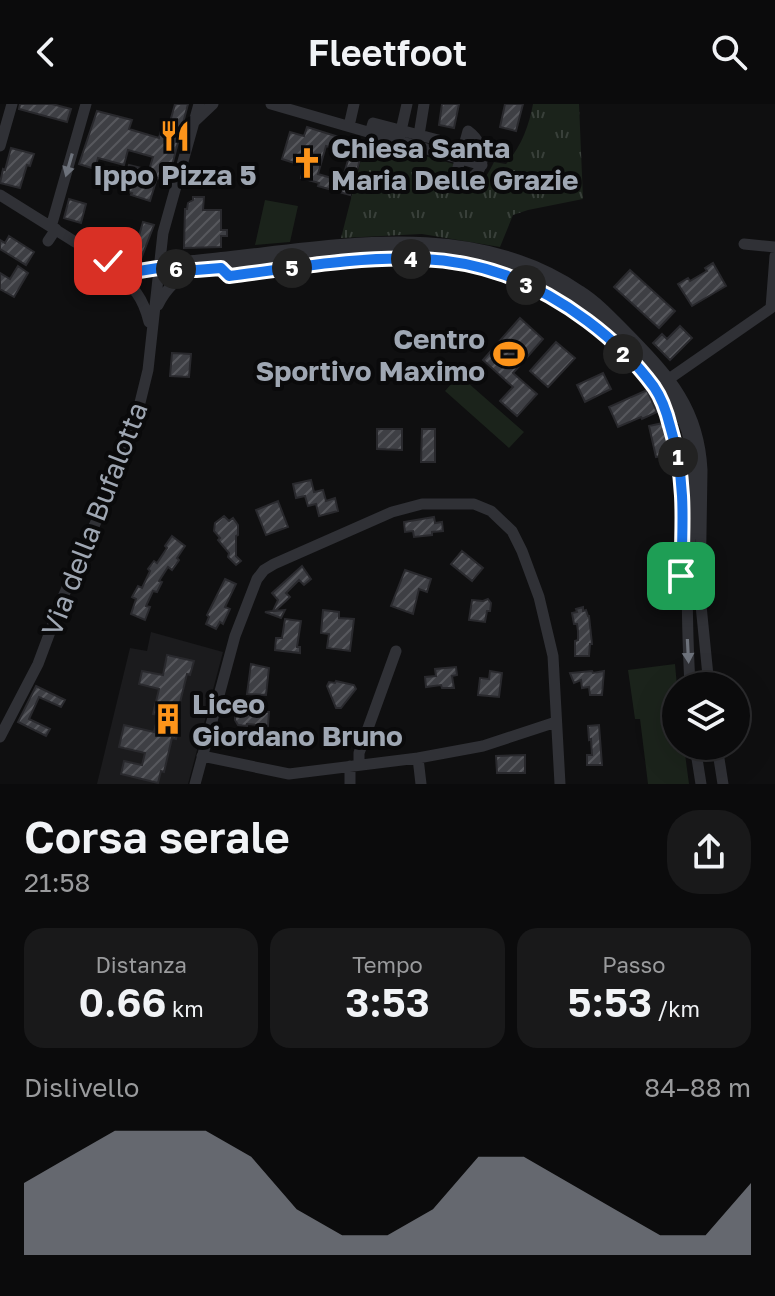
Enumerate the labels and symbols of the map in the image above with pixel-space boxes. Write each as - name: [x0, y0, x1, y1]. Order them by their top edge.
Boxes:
- restaurant icon: Ippo Pizza 5: [158, 119, 192, 153]
- place label: Chiesa Santa Maria Delle Grazie: [331, 131, 578, 196]
- church icon: Chiesa Santa Maria Delle Grazie: [290, 146, 324, 180]
- one-way arrow: [62, 153, 74, 178]
- place label: Ippo Pizza 5: [93, 158, 257, 191]
- pin: [74, 227, 142, 295]
- pin: 4: [391, 239, 431, 279]
- pin: 5: [272, 248, 312, 288]
- pin: 6: [156, 249, 196, 289]
- pin: 3: [506, 265, 546, 305]
- place label: Centro Sportivo Maximo: [255, 322, 485, 387]
- pin: 2: [603, 334, 643, 374]
- sports icon: Centro Sportivo Maximo: [492, 337, 526, 371]
- street label: Via della Bufalotta: [34, 397, 154, 641]
- pin: 1: [658, 437, 698, 477]
- pin: [647, 542, 715, 610]
- one-way arrow: [682, 639, 695, 664]
- place label: Liceo Giordano Bruno: [192, 687, 403, 752]
- building icon: Liceo Giordano Bruno: [151, 702, 185, 736]

